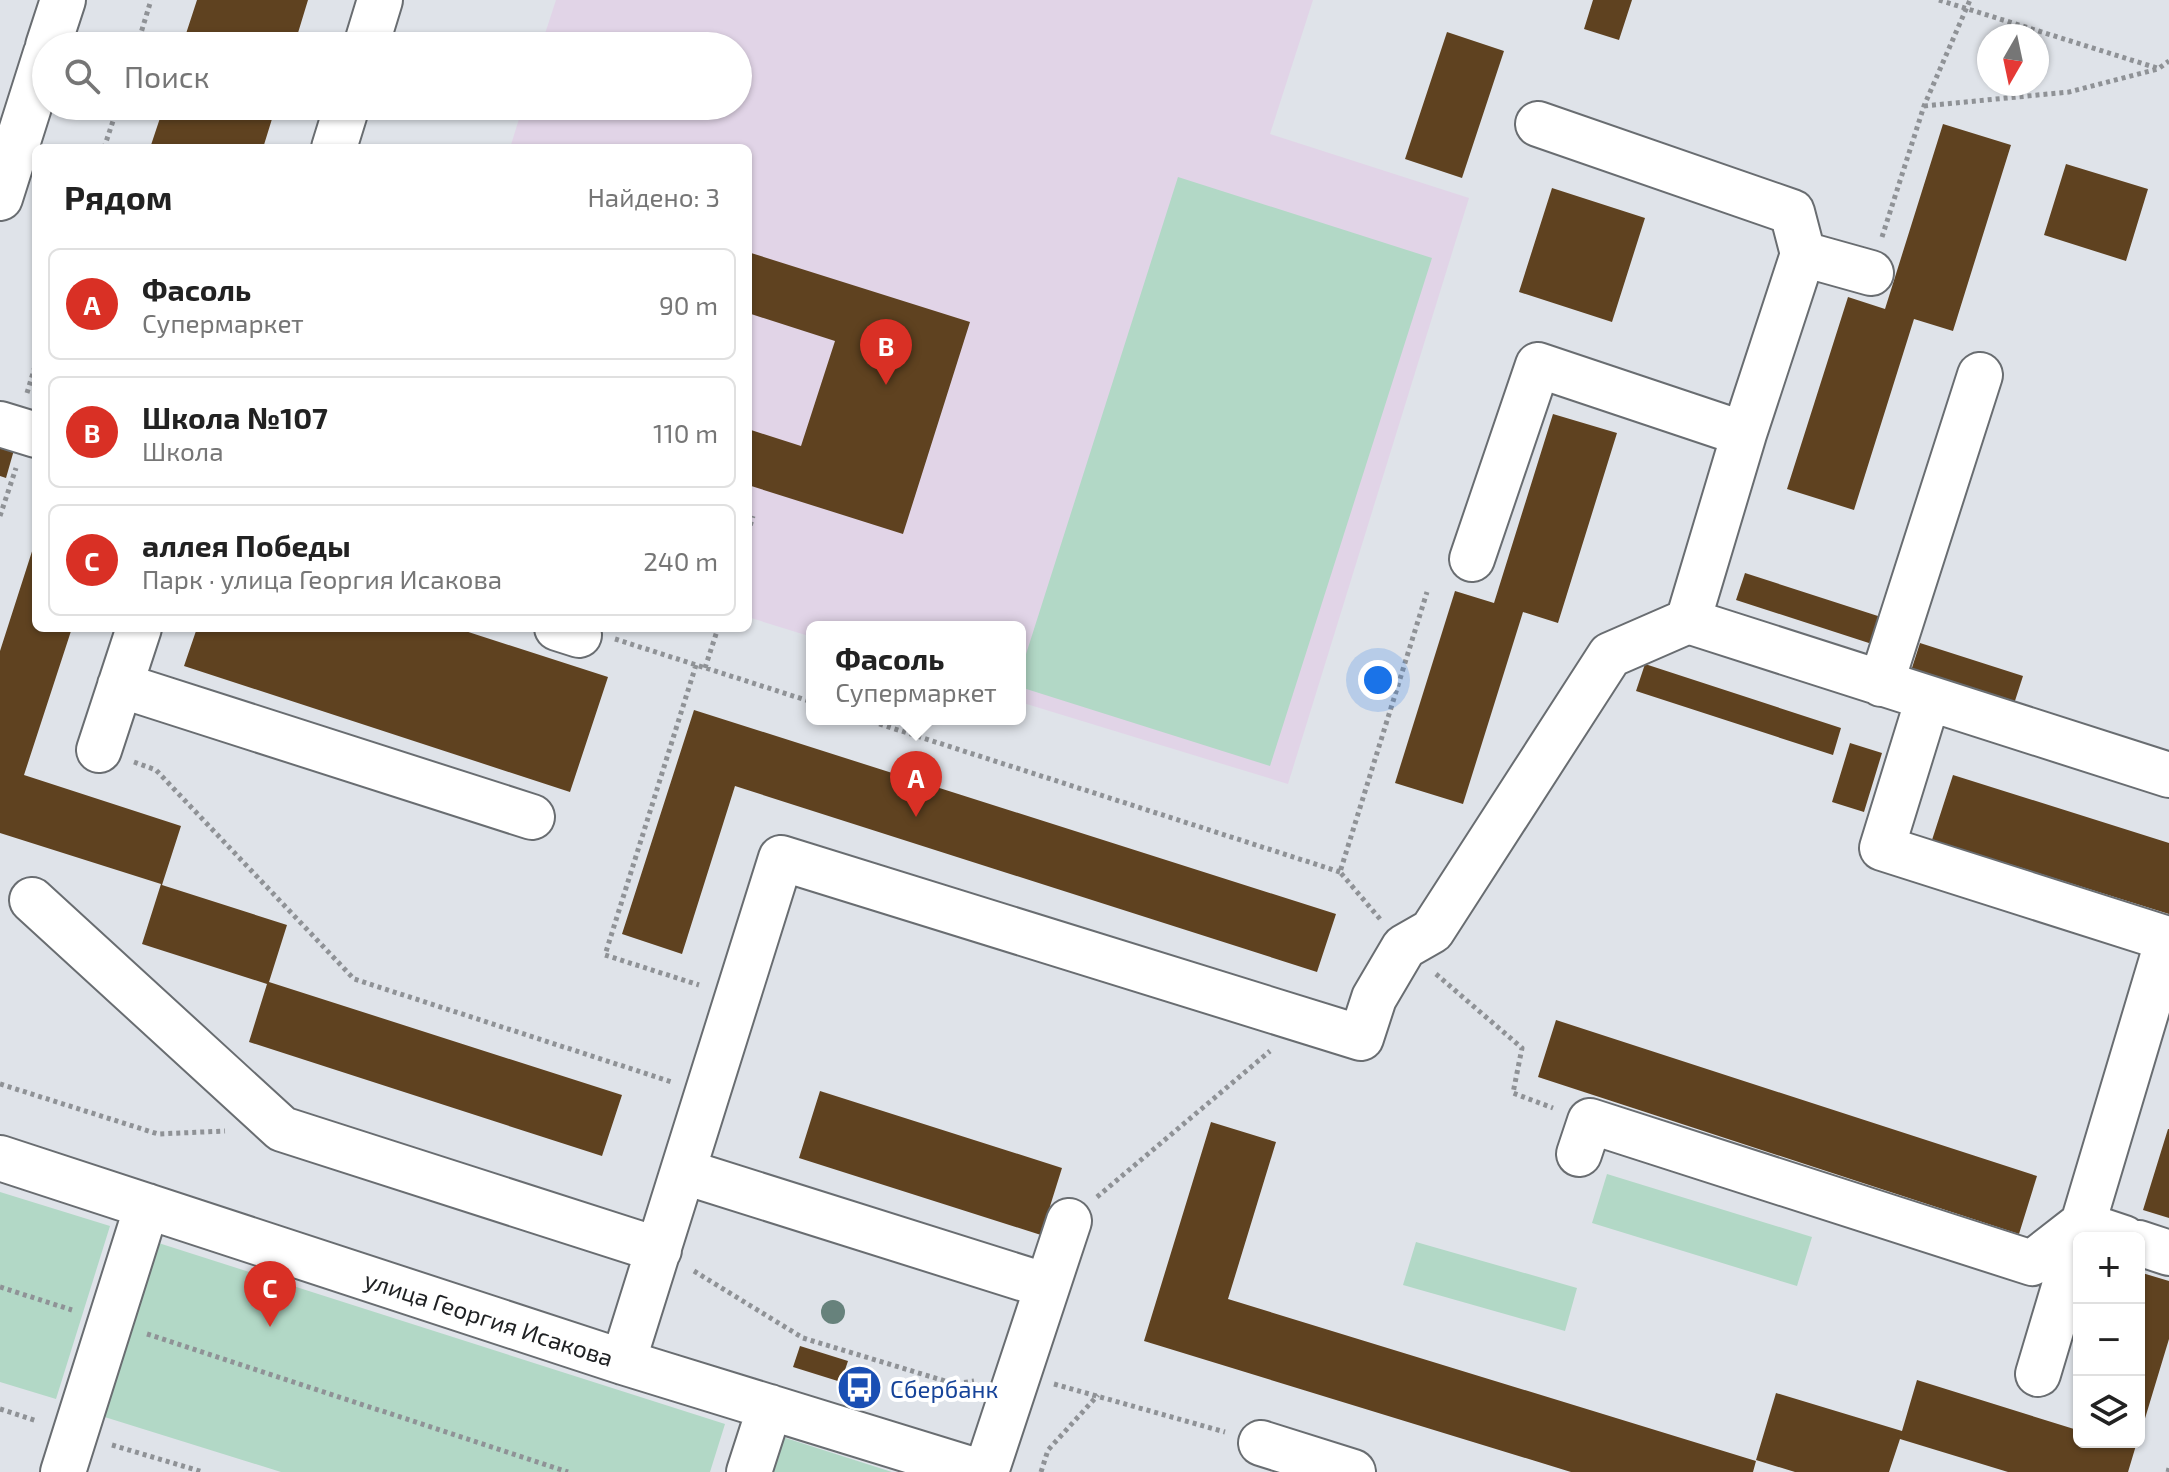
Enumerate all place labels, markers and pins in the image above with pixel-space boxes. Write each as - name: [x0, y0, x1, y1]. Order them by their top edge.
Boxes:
- pin: B: [860, 319, 912, 385]
- pin: A: [890, 751, 942, 817]
- pin: C: [244, 1261, 296, 1327]
- bus stop icon: Сбербанк: [835, 1364, 883, 1412]
- place label: Сбербанк: [890, 1374, 998, 1403]

